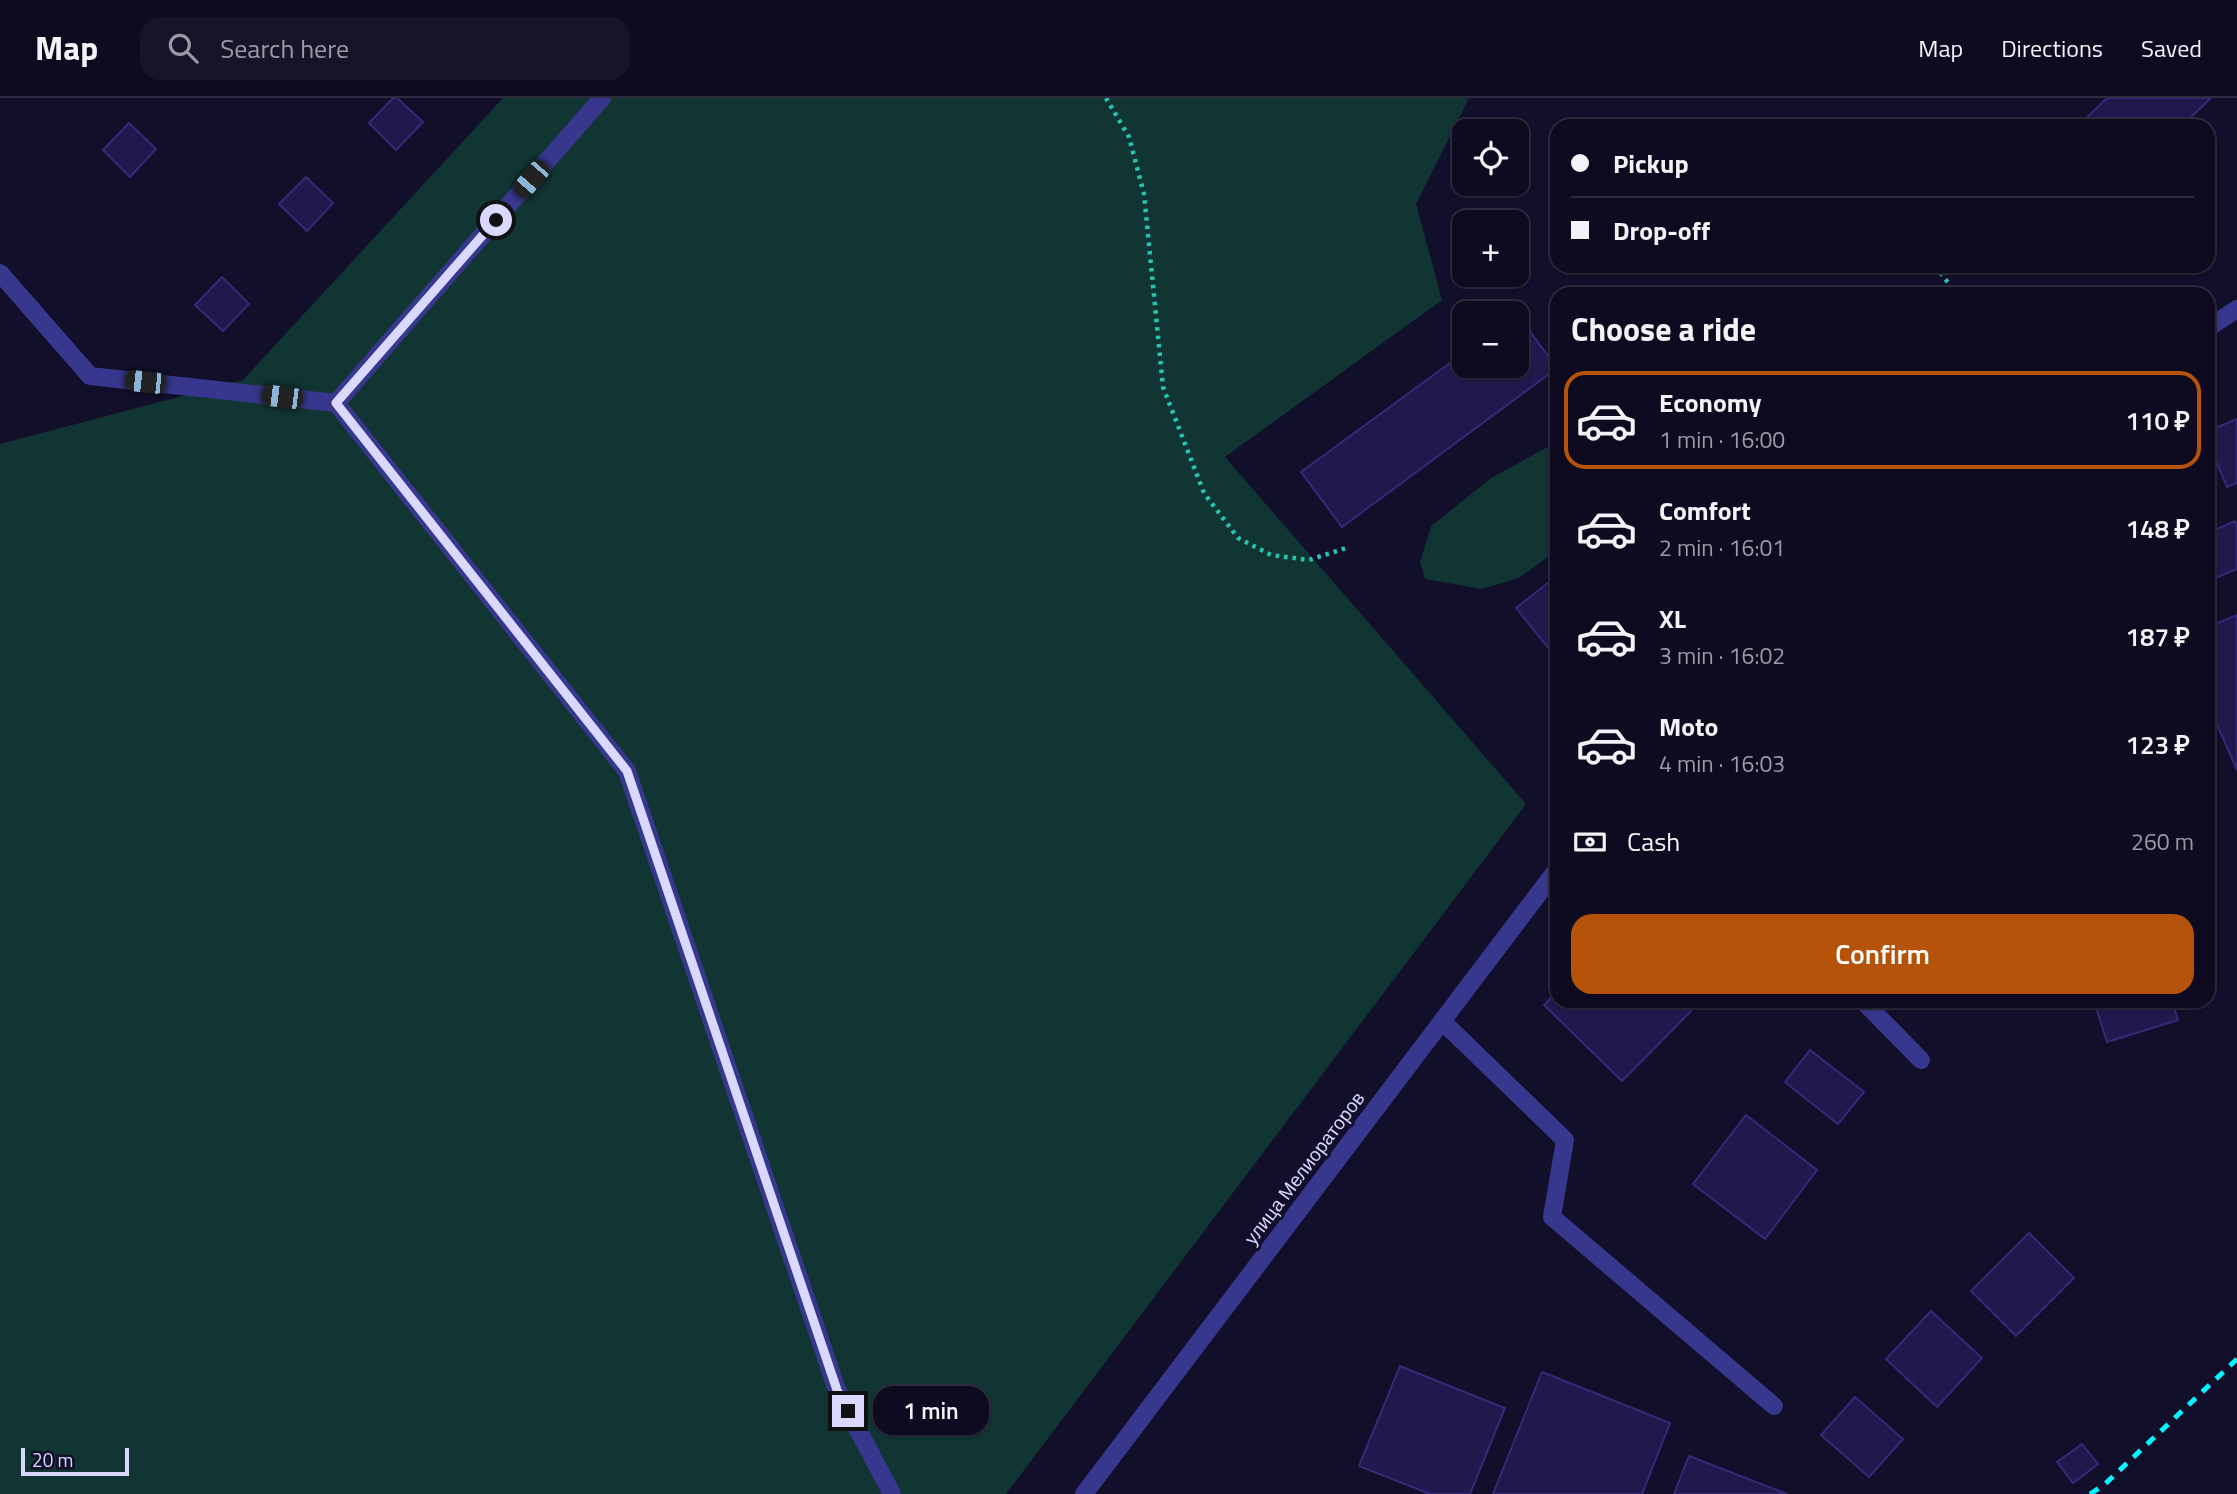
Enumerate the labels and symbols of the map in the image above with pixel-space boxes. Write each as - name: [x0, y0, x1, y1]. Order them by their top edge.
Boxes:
- car: [510, 156, 553, 202]
- route start: [480, 204, 512, 236]
- car: [124, 369, 167, 395]
- car: [260, 384, 305, 410]
- street label: улица Мелиораторов: [1236, 1085, 1371, 1251]
- callout: 1 min: [872, 1386, 988, 1436]
- route end: [832, 1395, 864, 1427]
- scale bar: [21, 1445, 130, 1477]

